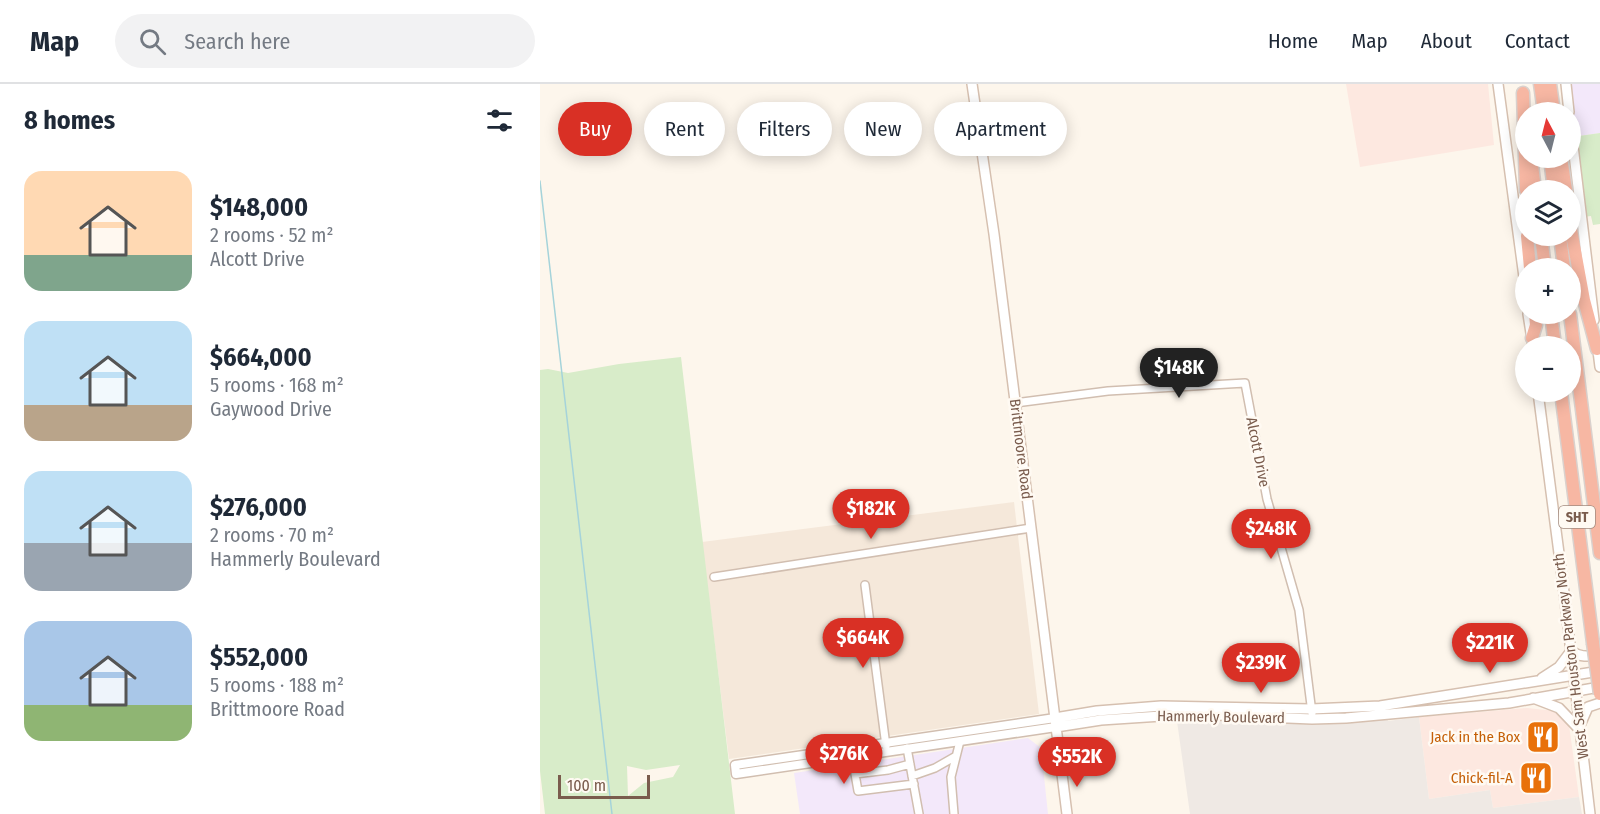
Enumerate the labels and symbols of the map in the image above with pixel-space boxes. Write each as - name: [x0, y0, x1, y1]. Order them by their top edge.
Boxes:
- north arrow: [1515, 102, 1581, 168]
- pin: $148K: [1137, 348, 1221, 399]
- street label: Brittmoore Road: [1006, 398, 1036, 500]
- street label: Alcott Drive: [1242, 415, 1274, 489]
- pin: $182K: [829, 489, 913, 540]
- road number: SHT: [1559, 506, 1595, 528]
- pin: $248K: [1229, 509, 1313, 560]
- street label: West Sam Houston Parkway North: [1549, 552, 1593, 760]
- pin: $664K: [821, 618, 905, 669]
- pin: $221K: [1448, 623, 1532, 674]
- pin: $239K: [1219, 643, 1303, 694]
- street label: Hammerly Boulevard: [1157, 707, 1285, 727]
- restaurant icon: Jack in the Box: [1525, 719, 1561, 755]
- place label: Jack in the Box: [1430, 728, 1520, 746]
- pin: $276K: [802, 734, 886, 785]
- pin: $552K: [1035, 737, 1119, 788]
- restaurant icon: Chick-fil-A: [1518, 760, 1554, 796]
- place label: Chick-fil-A: [1451, 769, 1513, 787]
- scale bar: [558, 772, 650, 800]

